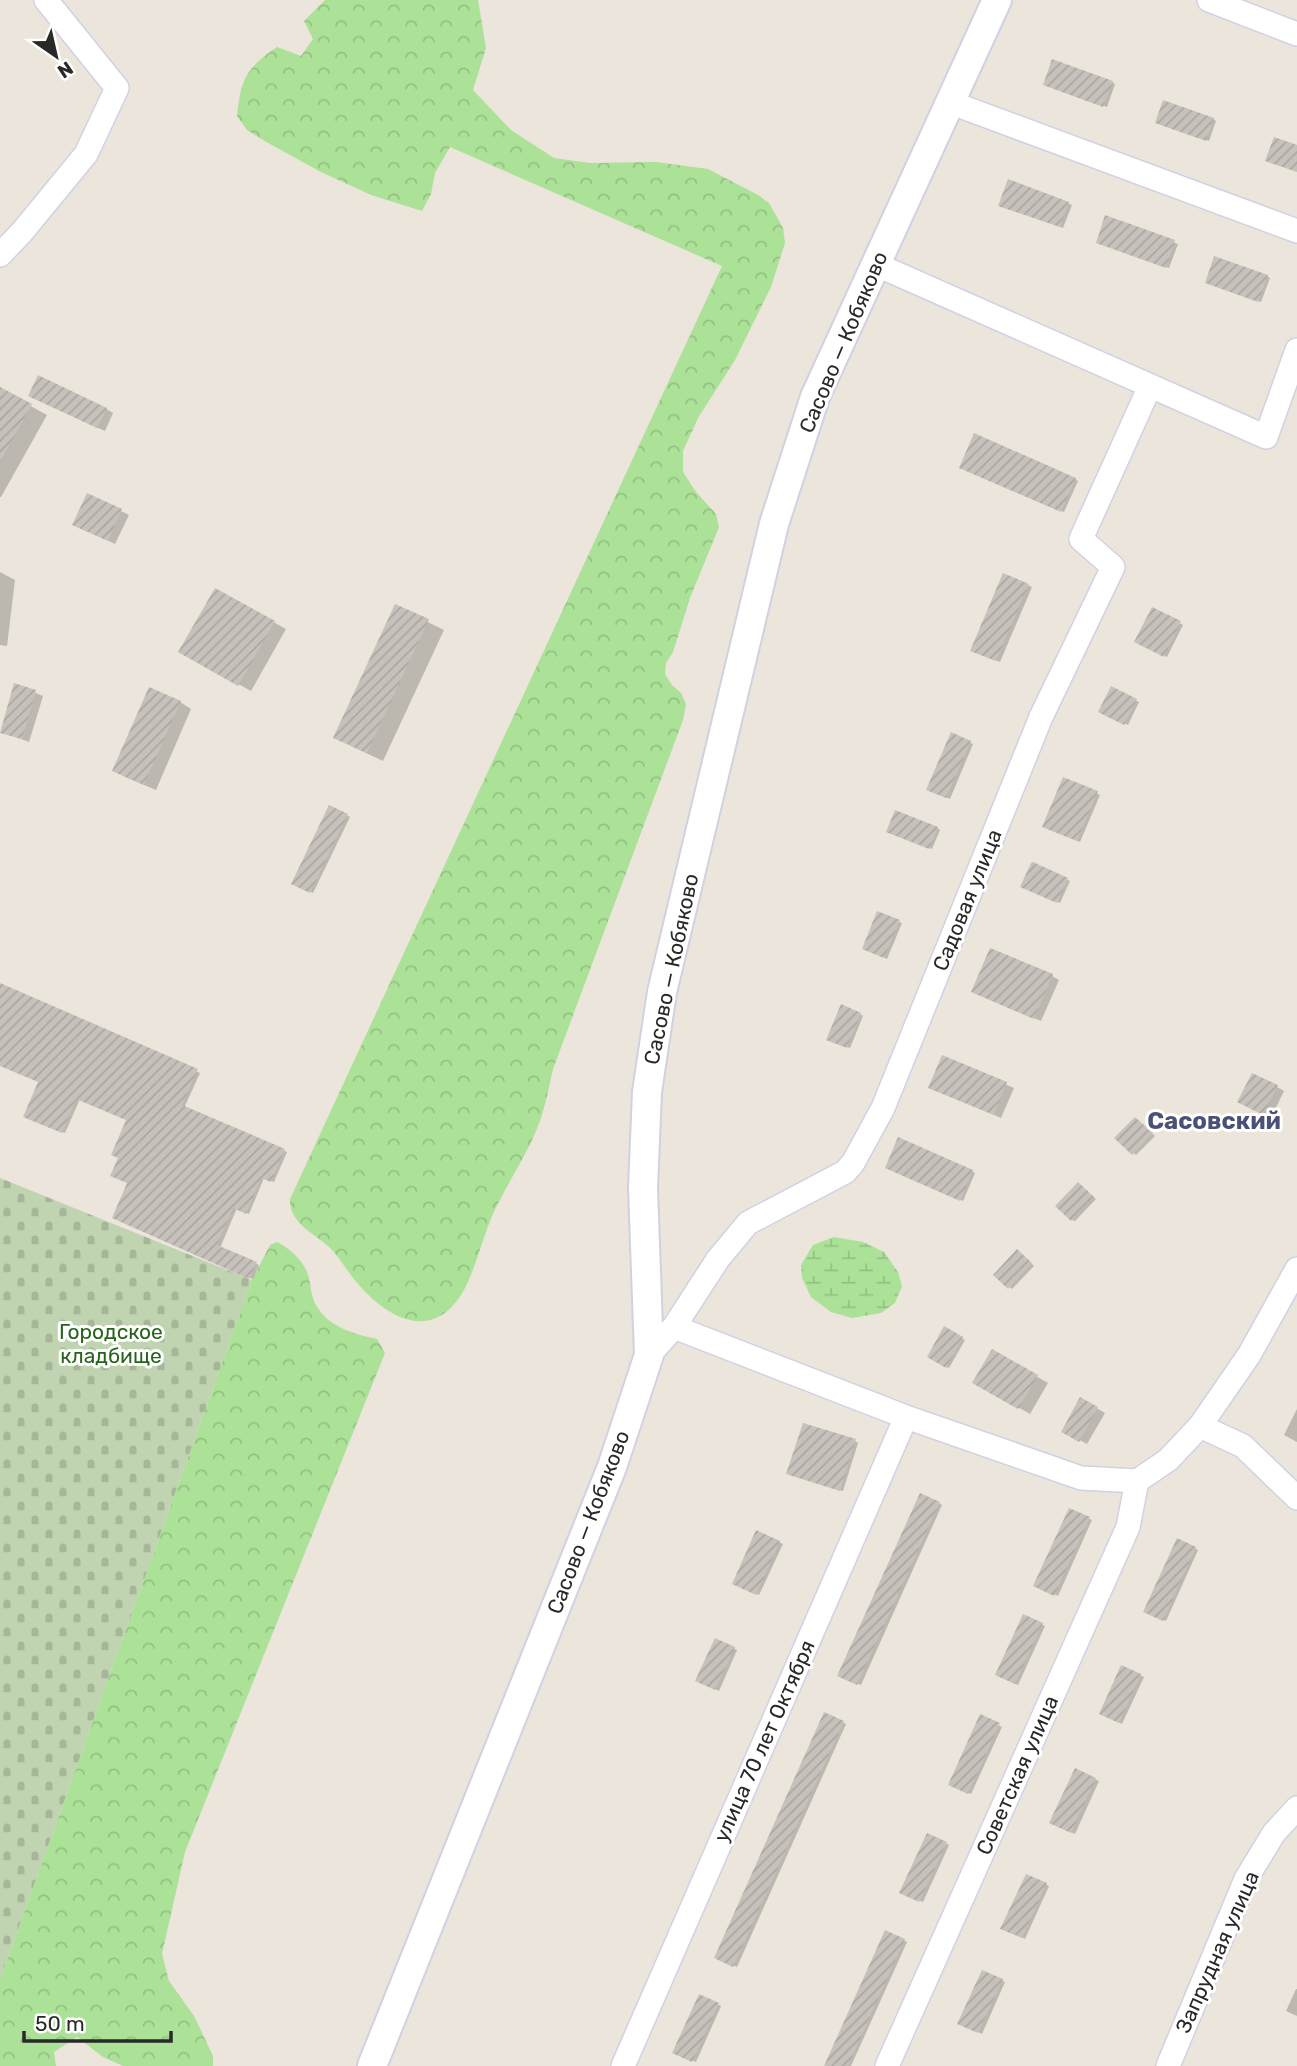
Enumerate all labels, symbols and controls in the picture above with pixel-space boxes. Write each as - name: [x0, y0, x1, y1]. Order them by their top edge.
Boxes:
- north arrow: [21, 21, 91, 91]
- text: N: [53, 56, 77, 83]
- street label: Сасово — Кобяково: [793, 248, 893, 436]
- street label: Садовая улица: [927, 826, 1007, 974]
- street label: Сасово — Кобяково: [639, 871, 703, 1067]
- district label: Сасовский: [1147, 1107, 1281, 1135]
- park label: Городское кладбище: [59, 1319, 163, 1368]
- street label: Сасово — Кобяково: [541, 1427, 635, 1617]
- street label: улица 70 лет Октября: [708, 1636, 820, 1846]
- street label: Советская улица: [971, 1691, 1063, 1859]
- street label: Запрудная улица: [1170, 1867, 1264, 2037]
- scale bar: [24, 2000, 172, 2044]
- text: 50 m: [35, 2011, 85, 2036]

